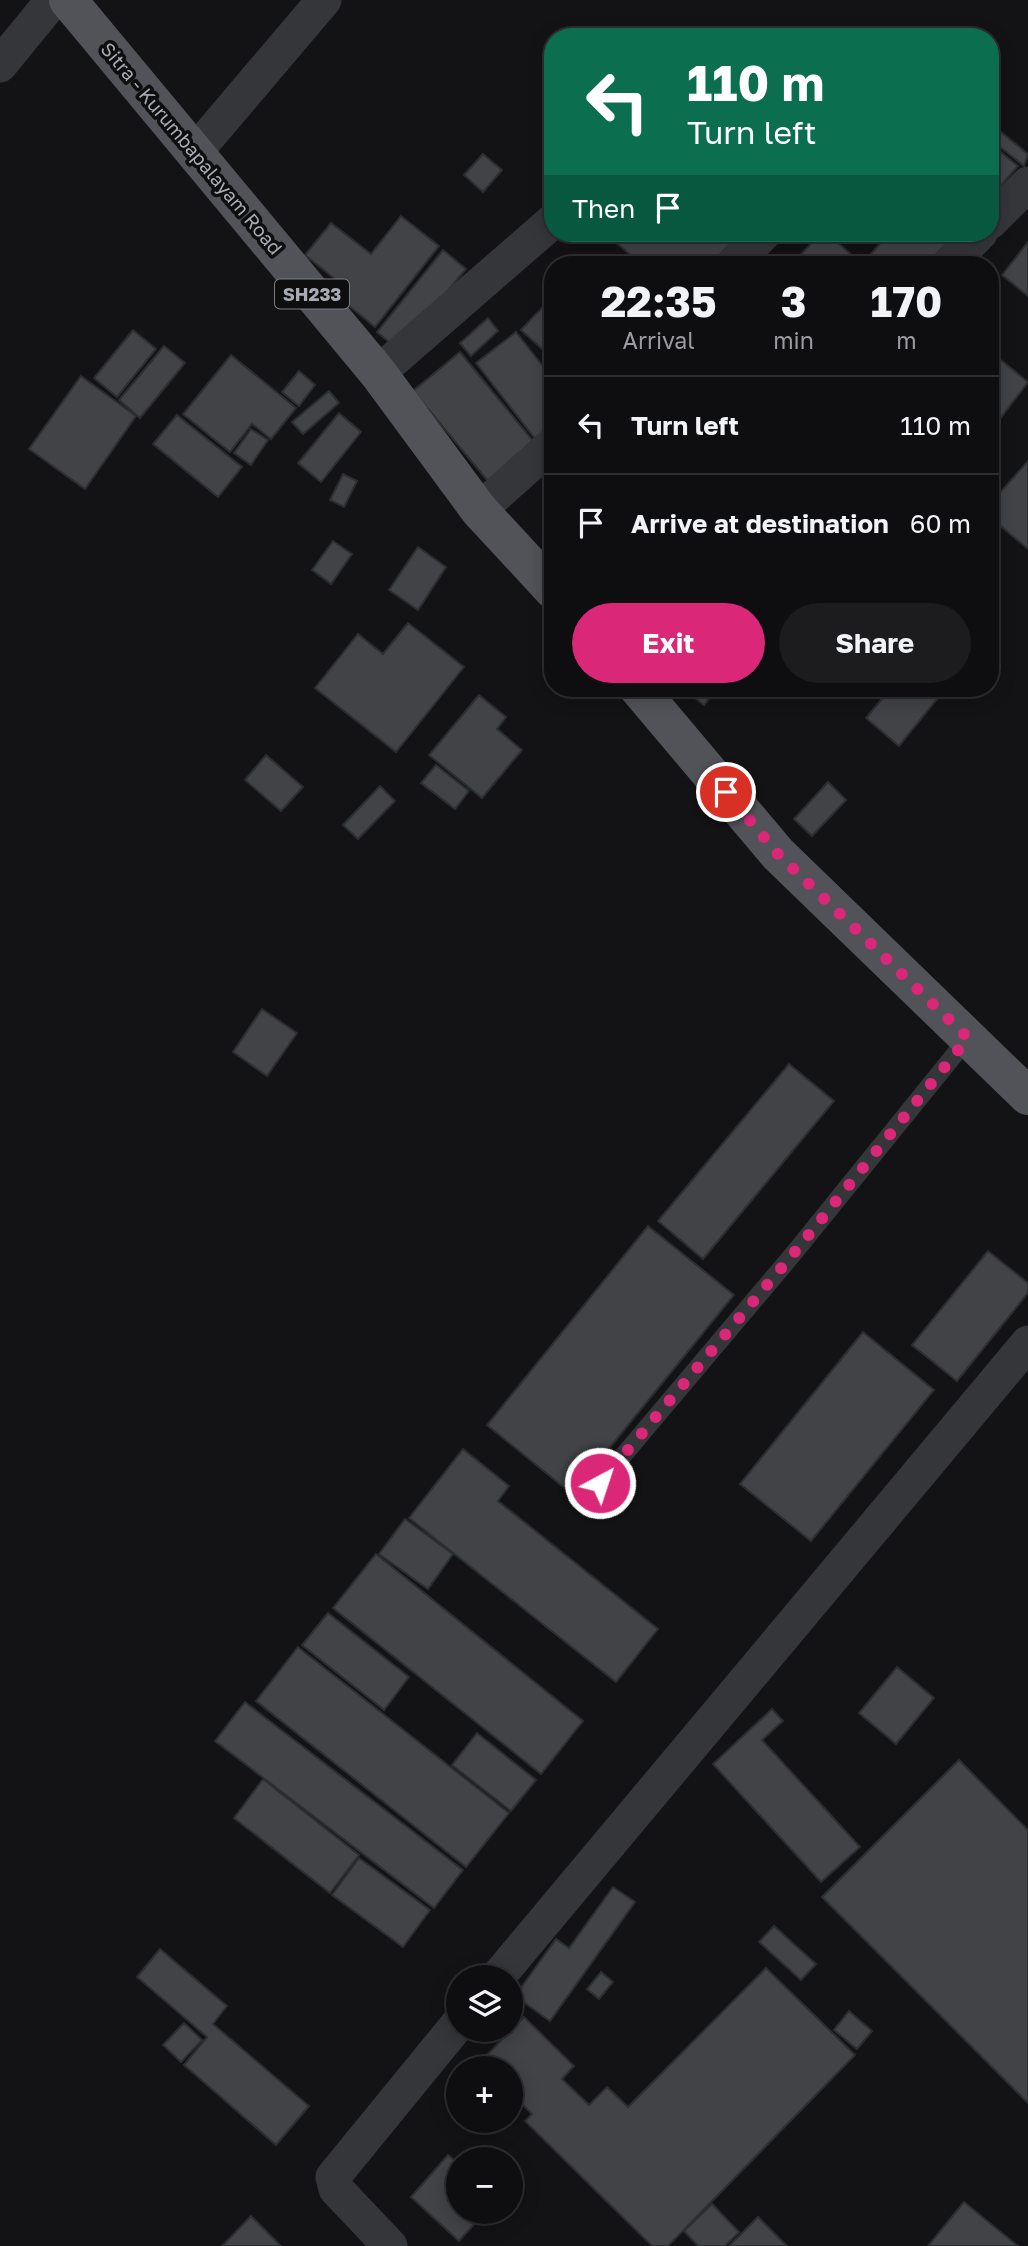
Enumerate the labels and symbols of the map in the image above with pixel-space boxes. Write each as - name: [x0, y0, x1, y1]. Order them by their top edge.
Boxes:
- street label: Sitra - Kurumbapalayam Road: [97, 37, 287, 259]
- road number: SH233: [275, 280, 349, 308]
- pin: [696, 762, 756, 822]
- position arrow: [563, 1446, 637, 1520]

